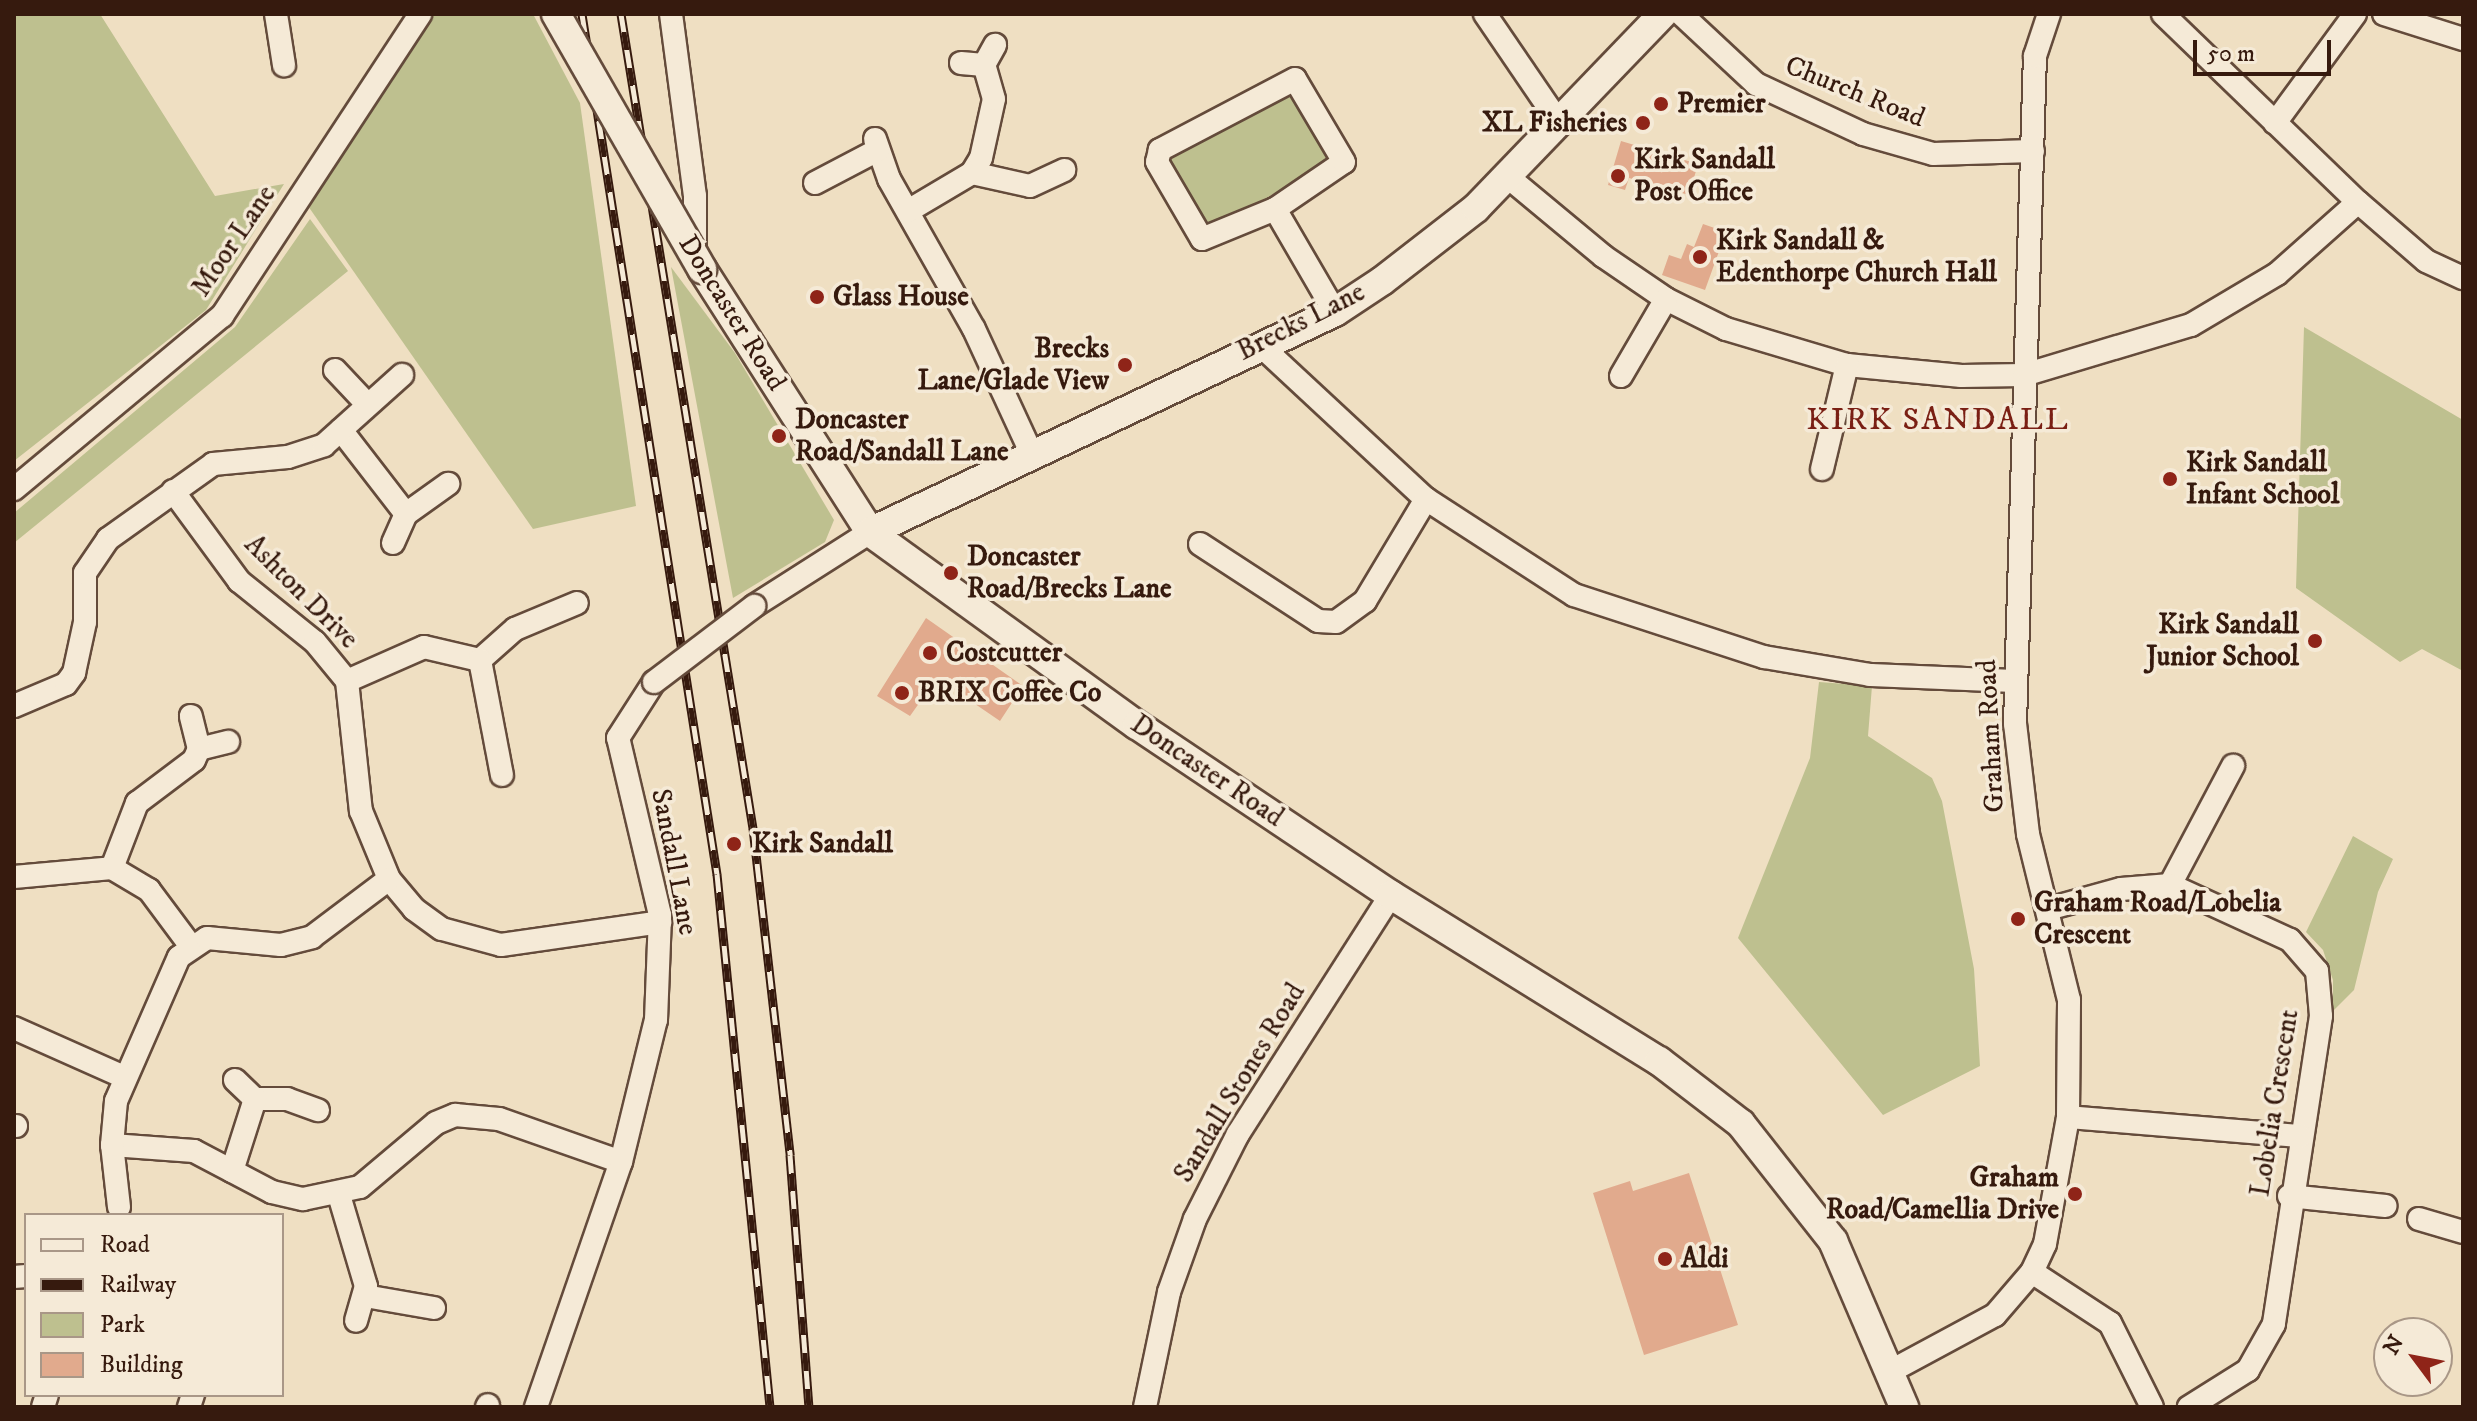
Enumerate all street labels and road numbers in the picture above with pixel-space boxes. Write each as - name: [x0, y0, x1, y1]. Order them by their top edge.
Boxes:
- street label: Church Road: [1780, 49, 1930, 135]
- street label: Moor Lane: [185, 179, 283, 303]
- street label: Doncaster Road: [671, 229, 793, 397]
- street label: Brecks Lane: [1231, 275, 1371, 369]
- street label: Ashton Drive: [237, 528, 365, 656]
- street label: Graham Road: [1970, 658, 2012, 814]
- street label: Doncaster Road: [1124, 708, 1290, 834]
- street label: Sandall Lane: [643, 786, 705, 938]
- street label: Sandall Stones Road: [1167, 977, 1313, 1189]
- street label: Lobelia Crescent: [2244, 1007, 2306, 1199]

